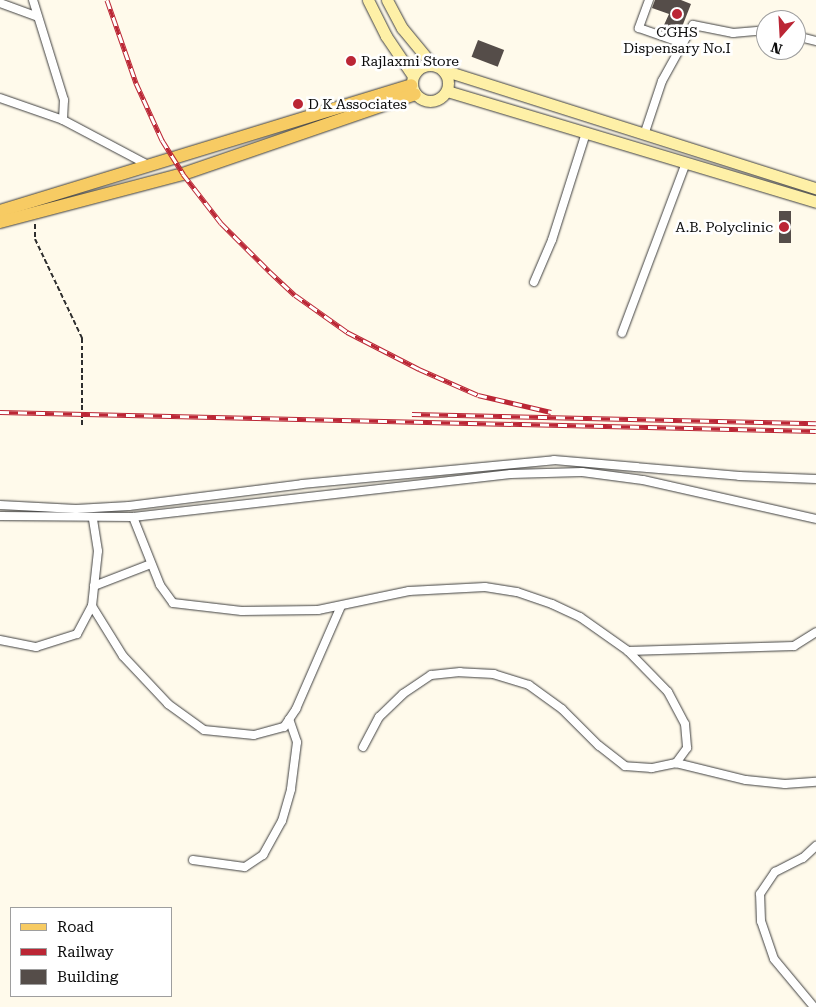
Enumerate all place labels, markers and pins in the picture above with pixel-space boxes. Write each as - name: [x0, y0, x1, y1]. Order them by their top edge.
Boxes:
- marker: CGHS Dispensary No.I: [670, 7, 684, 21]
- place label: CGHS Dispensary No.I: [623, 24, 731, 56]
- place label: Rajlaxmi Store: [361, 53, 459, 69]
- marker: Rajlaxmi Store: [345, 55, 357, 67]
- place label: D K Associates: [308, 96, 407, 112]
- marker: D K Associates: [292, 98, 304, 110]
- place label: A.B. Polyclinic: [676, 219, 773, 235]
- marker: A.B. Polyclinic: [777, 220, 791, 234]

